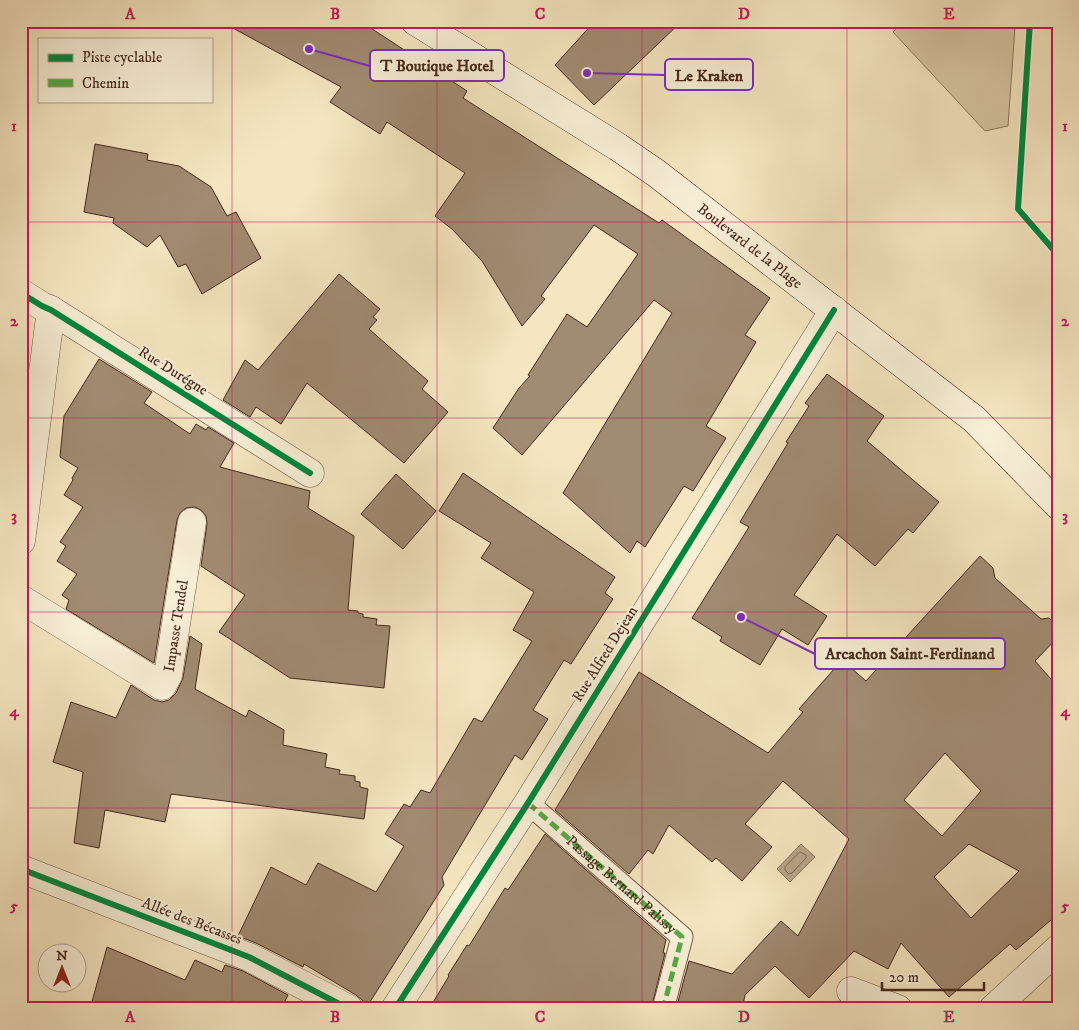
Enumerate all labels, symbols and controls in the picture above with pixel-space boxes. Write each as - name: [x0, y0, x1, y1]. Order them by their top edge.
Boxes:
- text: A: [124, 4, 136, 24]
- text: B: [330, 4, 340, 24]
- text: C: [535, 4, 545, 24]
- text: D: [738, 4, 750, 24]
- text: E: [943, 4, 955, 24]
- legend: [38, 38, 212, 102]
- text: Piste cyclable: [82, 48, 162, 67]
- callout: T Boutique Hotel: [370, 50, 504, 81]
- text: T Boutique Hotel: [379, 56, 495, 77]
- callout: Le Kraken: [665, 59, 753, 90]
- text: Le Kraken: [675, 66, 744, 86]
- text: Chemin: [82, 74, 129, 93]
- text: 1: [11, 116, 17, 136]
- text: 1: [1062, 116, 1068, 136]
- street label: Boulevard de la Plage: [694, 199, 807, 293]
- text: 2: [10, 311, 19, 331]
- text: 2: [1061, 311, 1070, 331]
- street label: Rue Durégne: [135, 342, 211, 400]
- text: 3: [11, 506, 17, 526]
- text: 3: [1062, 506, 1068, 526]
- street label: Impasse Tendel: [159, 578, 192, 673]
- street label: Rue Alfred Dejean: [568, 602, 642, 705]
- callout: Arcachon Saint-Ferdinand: [815, 638, 1005, 669]
- text: Arcachon Saint-Ferdinand: [824, 644, 996, 664]
- text: 4: [8, 701, 19, 721]
- text: 4: [1059, 701, 1070, 721]
- street label: Passage Bernard Palissy: [562, 831, 682, 938]
- street label: Allée des Bécasses: [139, 893, 245, 949]
- text: 5: [9, 896, 18, 916]
- text: 5: [1060, 896, 1069, 916]
- north arrow: [38, 942, 88, 992]
- text: N: [56, 947, 68, 965]
- scale bar: [882, 960, 984, 992]
- text: 20 m: [889, 968, 919, 987]
- text: A: [124, 1007, 136, 1027]
- text: B: [330, 1007, 340, 1027]
- text: C: [535, 1007, 545, 1027]
- text: D: [738, 1007, 750, 1027]
- text: E: [943, 1007, 955, 1027]

